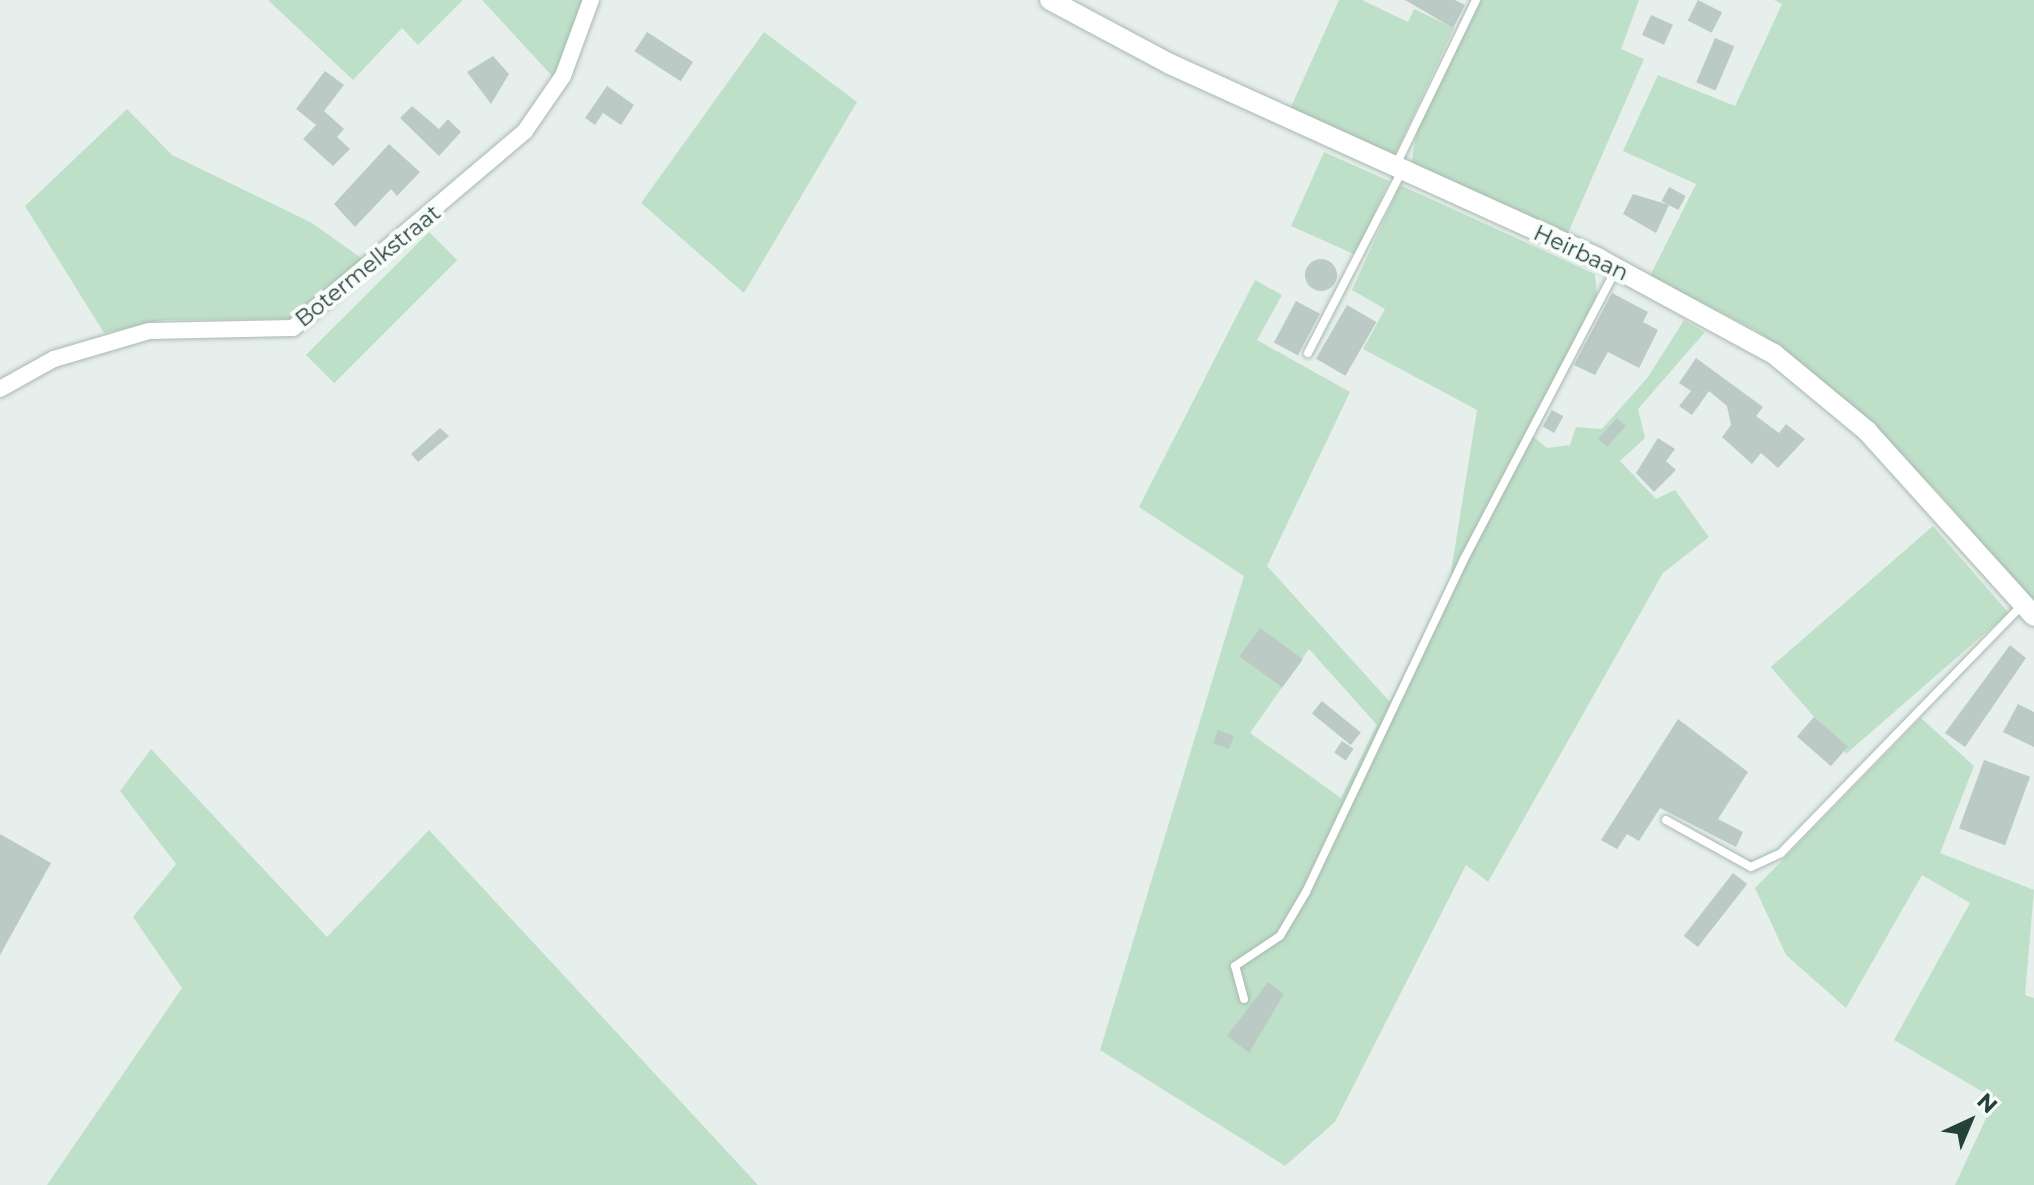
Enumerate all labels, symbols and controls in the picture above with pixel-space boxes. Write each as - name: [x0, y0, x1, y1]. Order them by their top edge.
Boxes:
- street label: Botermelkstraat: [290, 200, 446, 332]
- street label: Heirbaan: [1529, 220, 1633, 286]
- north arrow: [1930, 1081, 2010, 1161]
- text: N: [1971, 1087, 2003, 1119]

